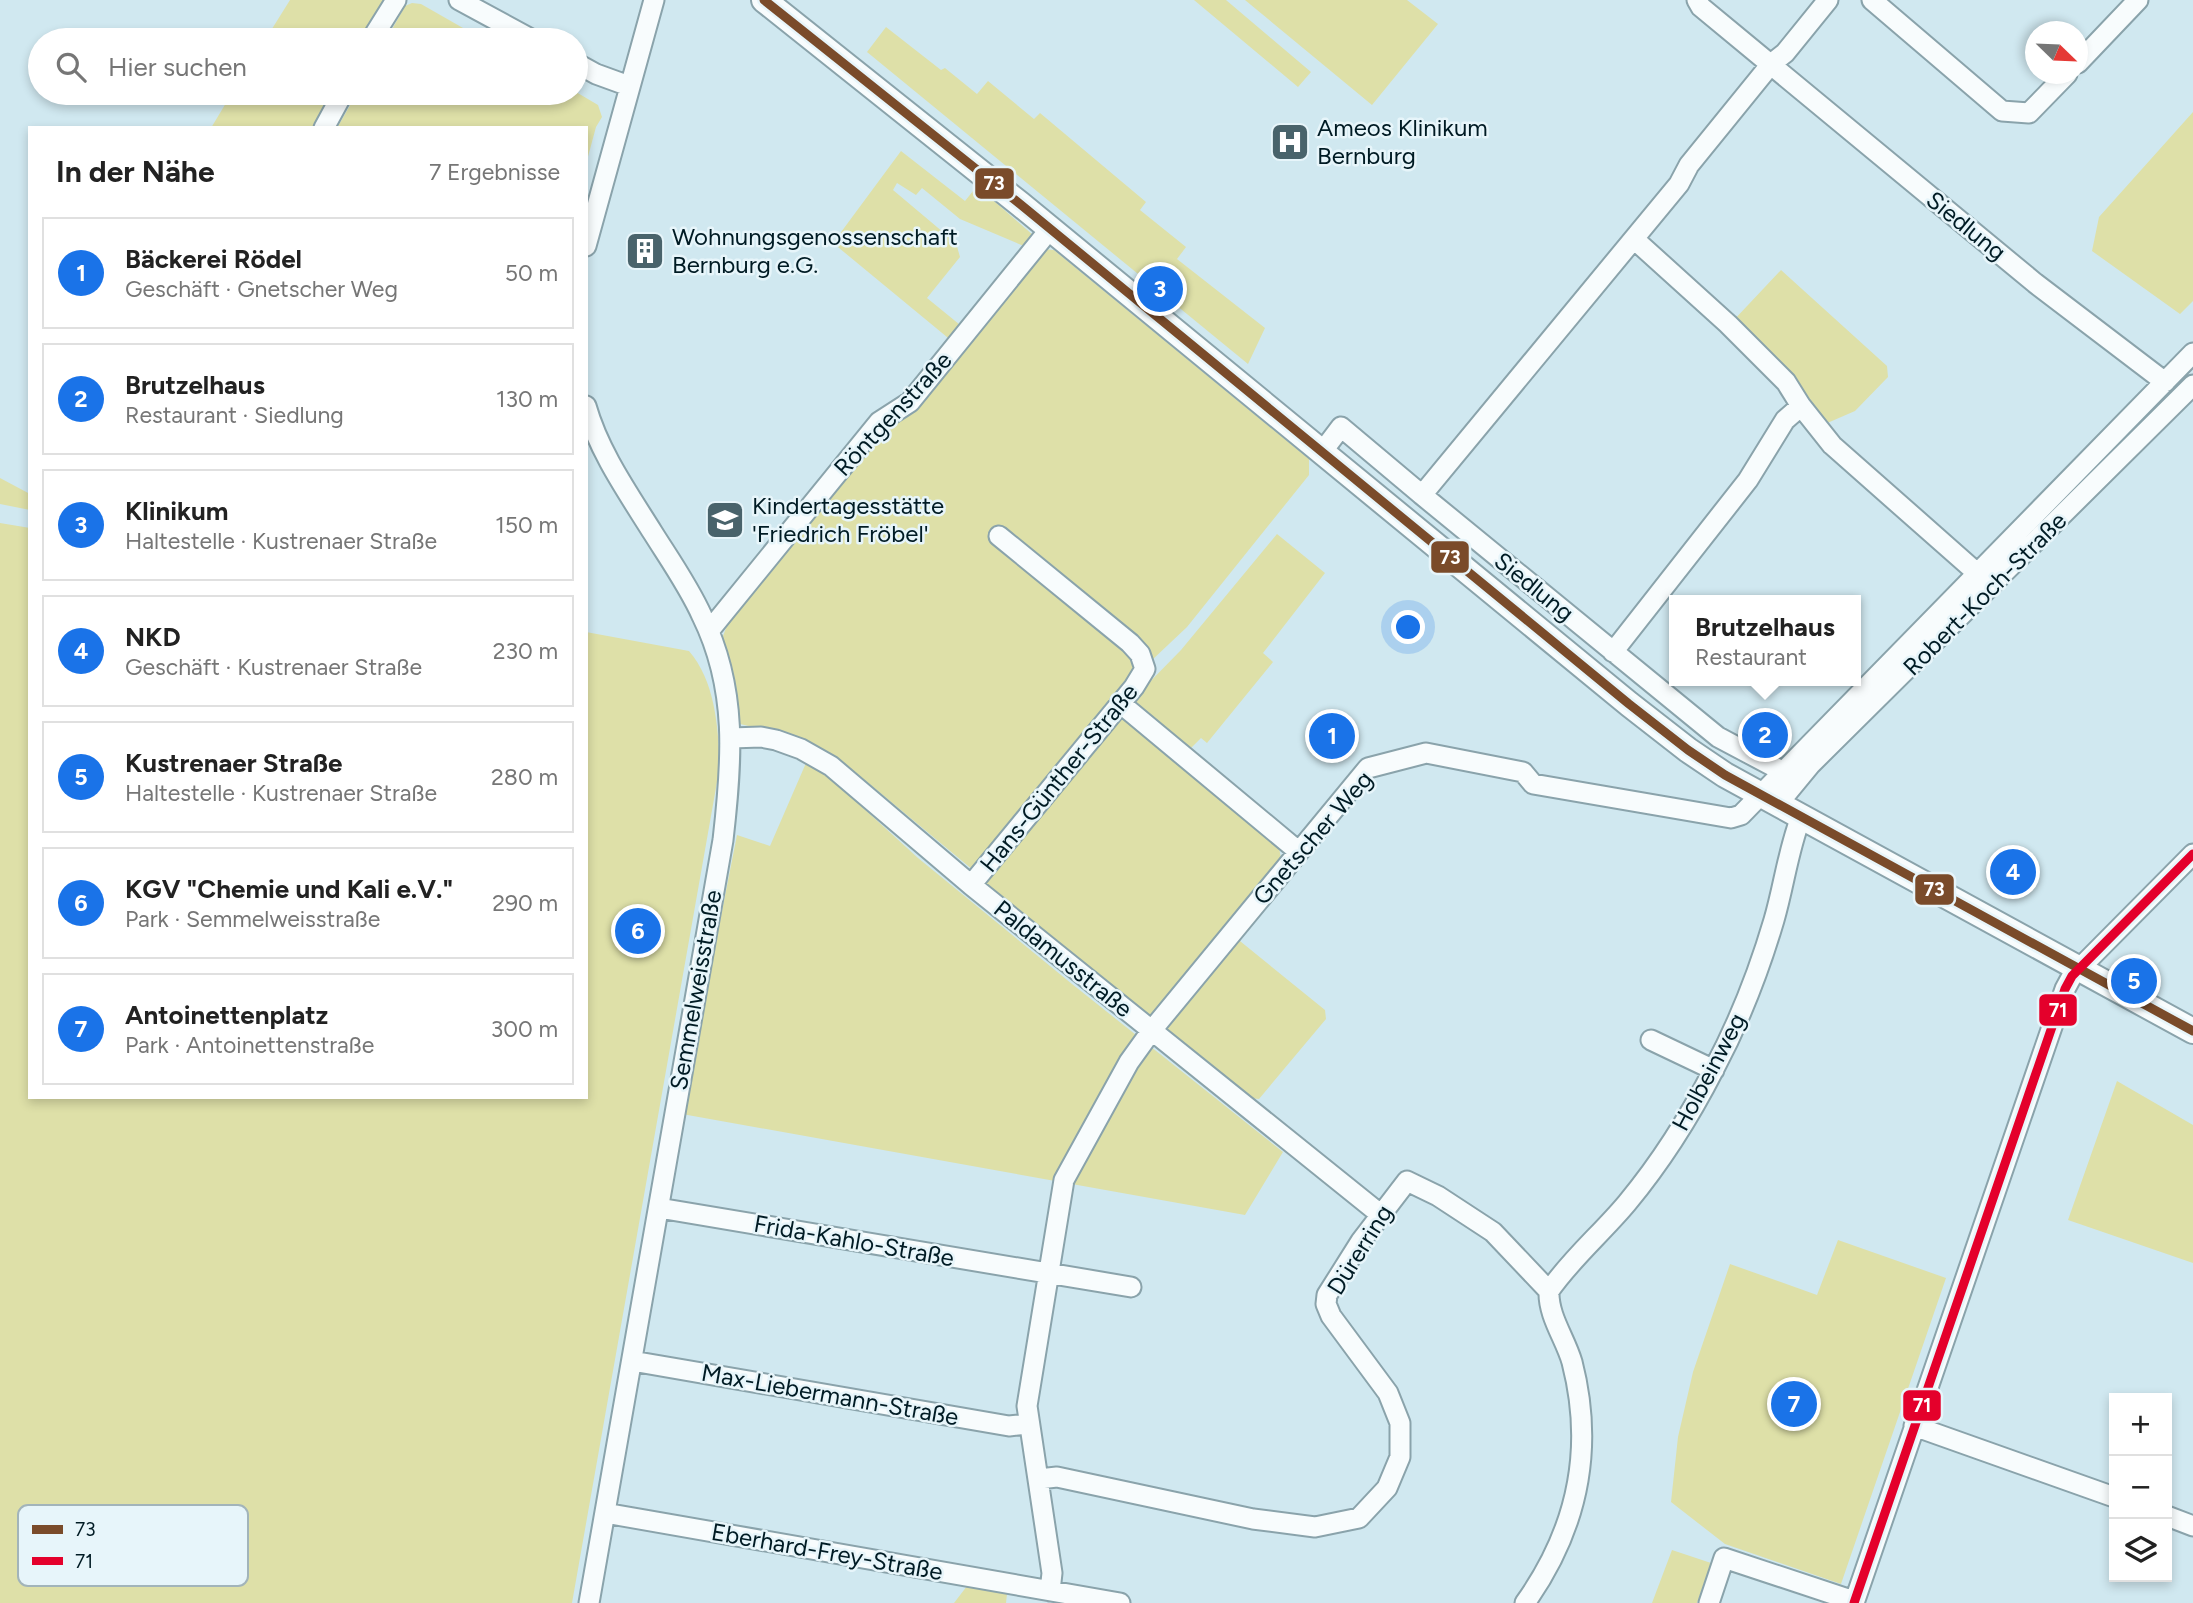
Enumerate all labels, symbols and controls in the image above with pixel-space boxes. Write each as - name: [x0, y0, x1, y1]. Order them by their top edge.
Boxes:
- north arrow: [2025, 21, 2088, 84]
- search box: [28, 28, 588, 105]
- icon: search: [52, 48, 90, 86]
- text: Hier suchen: [108, 51, 247, 83]
- place label: Ameos Klinikum Bernburg: [1317, 113, 1488, 170]
- hospital icon: Ameos Klinikum Bernburg: [1269, 121, 1311, 163]
- text: In der Nähe: [56, 153, 215, 190]
- text: 7 Ergebnisse: [429, 158, 560, 186]
- line badge: 73: [974, 167, 1015, 200]
- text: 73: [983, 172, 1005, 195]
- street label: Siedlung: [1921, 185, 2012, 266]
- place label: Wohnungsgenossenschaft Bernburg e.G.: [672, 222, 958, 279]
- building icon: Wohnungsgenossenschaft Bernburg e.G.: [624, 230, 666, 272]
- text: Bäckerei Rödel: [125, 243, 302, 275]
- text: 1: [76, 259, 86, 287]
- text: 50 m: [505, 259, 558, 287]
- pin: 3: [1137, 263, 1183, 315]
- text: Geschäft · Gnetscher Weg: [125, 275, 398, 303]
- street label: Röntgenstraße: [828, 346, 958, 482]
- text: Brutzelhaus: [125, 369, 265, 401]
- text: 2: [74, 385, 88, 413]
- text: 130 m: [496, 385, 558, 413]
- text: Restaurant · Siedlung: [125, 401, 344, 429]
- place label: Kindertagesstätte 'Friedrich Fröbel': [752, 491, 944, 548]
- text: Klinikum: [125, 495, 229, 527]
- school or university icon: Kindertagesstätte 'Friedrich Fröbel': [704, 499, 746, 541]
- street label: Robert-Koch-Straße: [1897, 506, 2072, 681]
- text: 3: [75, 511, 87, 539]
- text: 150 m: [495, 511, 558, 539]
- text: Haltestelle · Kustrenaer Straße: [125, 527, 437, 555]
- line badge: 73: [1430, 540, 1470, 574]
- text: 73: [1439, 546, 1461, 569]
- street label: Siedlung: [1489, 546, 1580, 627]
- popup: [1669, 595, 1861, 686]
- your location: [1391, 610, 1425, 644]
- text: Brutzelhaus: [1695, 611, 1835, 643]
- text: NKD: [125, 621, 181, 653]
- text: 4: [74, 637, 88, 665]
- text: 230 m: [493, 637, 558, 665]
- text: Restaurant: [1695, 643, 1807, 671]
- text: Geschäft · Kustrenaer Straße: [125, 653, 422, 681]
- street label: Hans-Günther-Straße: [974, 677, 1144, 878]
- pin: 2: [1742, 709, 1788, 761]
- pin: 1: [1309, 710, 1355, 762]
- text: Kustrenaer Straße: [125, 747, 342, 779]
- text: 5: [74, 763, 88, 791]
- text: 280 m: [491, 763, 558, 791]
- street label: Gnetscher Weg: [1247, 765, 1379, 910]
- text: Haltestelle · Kustrenaer Straße: [125, 779, 437, 807]
- pin: 4: [1990, 846, 2036, 898]
- text: KGV "Chemie und Kali e.V.": [125, 873, 453, 905]
- line badge: 73: [1914, 873, 1955, 906]
- text: 73: [1923, 878, 1945, 901]
- street label: Semmelweisstraße: [664, 888, 727, 1092]
- text: 6: [74, 889, 88, 917]
- text: 290 m: [492, 889, 558, 917]
- street label: Paldamusstraße: [988, 894, 1138, 1023]
- text: Park · Semmelweisstraße: [125, 905, 380, 933]
- pin: 6: [615, 905, 661, 957]
- pin: 5: [2111, 955, 2157, 1007]
- line badge: 71: [2038, 993, 2078, 1027]
- text: Antoinettenplatz: [125, 999, 328, 1031]
- text: 71: [2049, 999, 2067, 1022]
- street label: Holbeinweg: [1665, 1008, 1752, 1135]
- text: 7: [75, 1015, 87, 1043]
- text: 300 m: [491, 1015, 558, 1043]
- text: Park · Antoinettenstraße: [125, 1031, 374, 1059]
- street label: Dürerring: [1321, 1199, 1398, 1300]
- street label: Frida-Kahlo-Straße: [752, 1209, 957, 1272]
- street label: Max-Liebermann-Straße: [699, 1358, 961, 1431]
- pin: 7: [1771, 1378, 1817, 1430]
- line badge: 71: [1902, 1389, 1942, 1422]
- map controls: [2109, 1393, 2172, 1582]
- button: +: [2109, 1393, 2172, 1456]
- text: 71: [1913, 1394, 1931, 1417]
- button: −: [2109, 1456, 2172, 1519]
- legend: [18, 1505, 248, 1586]
- street label: Eberhard-Frey-Straße: [709, 1517, 945, 1586]
- text: 73: [75, 1518, 96, 1541]
- button: layers: [2109, 1519, 2172, 1582]
- text: 71: [75, 1550, 93, 1573]

